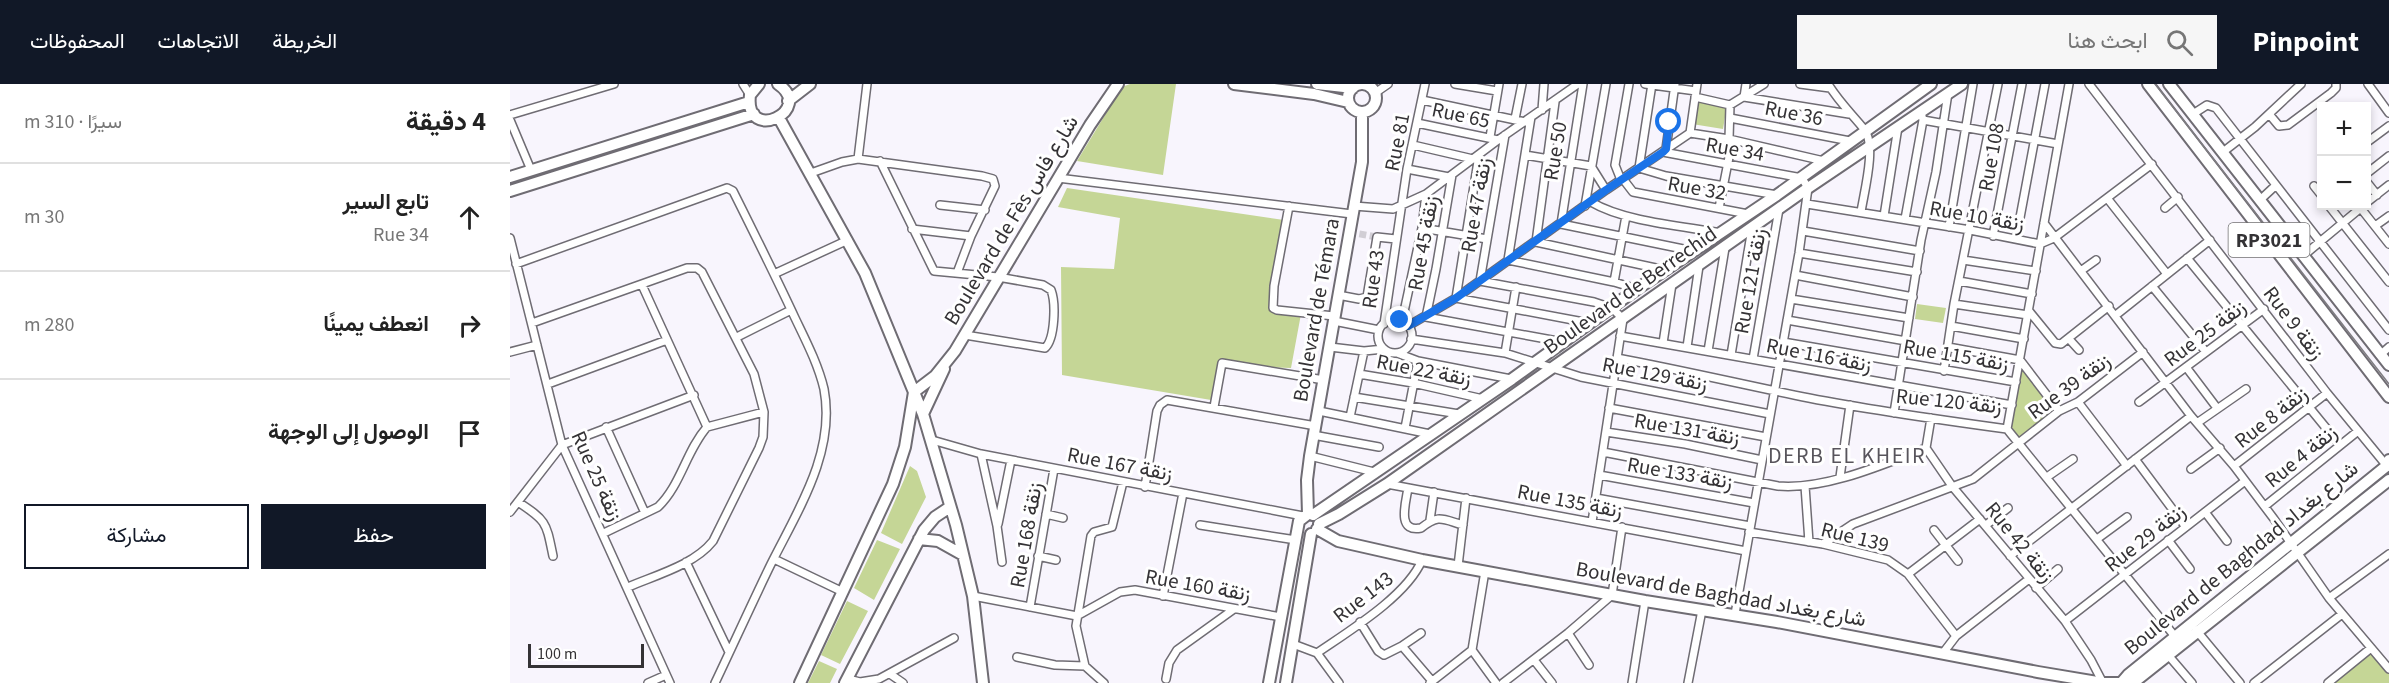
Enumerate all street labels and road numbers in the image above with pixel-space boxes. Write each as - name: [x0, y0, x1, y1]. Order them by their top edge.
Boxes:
- street label: Rue 36: [1762, 93, 1826, 133]
- street label: Rue 65: [1429, 94, 1493, 136]
- street label: Boulevard de Fès شارع فاس: [936, 109, 1086, 331]
- street label: Rue 81: [1377, 110, 1417, 174]
- street label: Rue 50: [1536, 120, 1574, 182]
- street label: Rue 108: [1970, 120, 2012, 194]
- street label: Rue 34: [1703, 129, 1767, 169]
- street label: Rue 47 زنقة: [1453, 155, 1499, 255]
- street label: Rue 32: [1665, 168, 1729, 208]
- street label: Rue 45 زنقة: [1400, 193, 1446, 293]
- street label: Rue 10 زنقة: [1927, 193, 2027, 239]
- street label: Boulevard de Témara: [1285, 216, 1347, 404]
- street label: Boulevard de Berrechid: [1537, 219, 1723, 361]
- road number: RP3021: [2228, 223, 2310, 257]
- street label: Rue 121 زنقة: [1726, 226, 1774, 336]
- street label: Rue 43: [1354, 248, 1392, 310]
- street label: Rue 9 زنقة: [2256, 280, 2332, 366]
- street label: Rue 25 زنقة: [2158, 292, 2252, 374]
- street label: Rue 116 زنقة: [1764, 330, 1874, 380]
- street label: Rue 115 زنقة: [1901, 331, 2011, 379]
- street label: Rue 22 زنقة: [1374, 346, 1474, 394]
- street label: Rue 39 زنقة: [2021, 346, 2117, 426]
- street label: Rue 129 زنقة: [1600, 349, 1710, 399]
- street label: Rue 8 زنقة: [2228, 379, 2314, 455]
- street label: Rue 120 زنقة: [1894, 381, 2004, 421]
- street label: Rue 131 زنقة: [1632, 405, 1742, 453]
- street label: Rue 4 زنقة: [2258, 417, 2344, 495]
- street label: Rue 25 زنقة: [564, 426, 630, 526]
- street label: Rue 167 زنقة: [1065, 439, 1175, 489]
- street label: Rue 133 زنقة: [1625, 449, 1735, 497]
- street label: Boulevard de Baghdad شارع بغداد: [2117, 454, 2365, 662]
- street label: Rue 135 زنقة: [1515, 476, 1625, 526]
- street label: Rue 168 زنقة: [1002, 480, 1050, 590]
- street label: Rue 42 زنقة: [1978, 495, 2062, 589]
- street label: Rue 29 زنقة: [2098, 497, 2192, 579]
- street label: Rue 139: [1818, 514, 1892, 560]
- street label: Boulevard de Baghdad شارع بغداد: [1574, 554, 1868, 634]
- street label: Rue 160 زنقة: [1143, 561, 1253, 609]
- street label: Rue 143: [1326, 564, 1400, 630]

